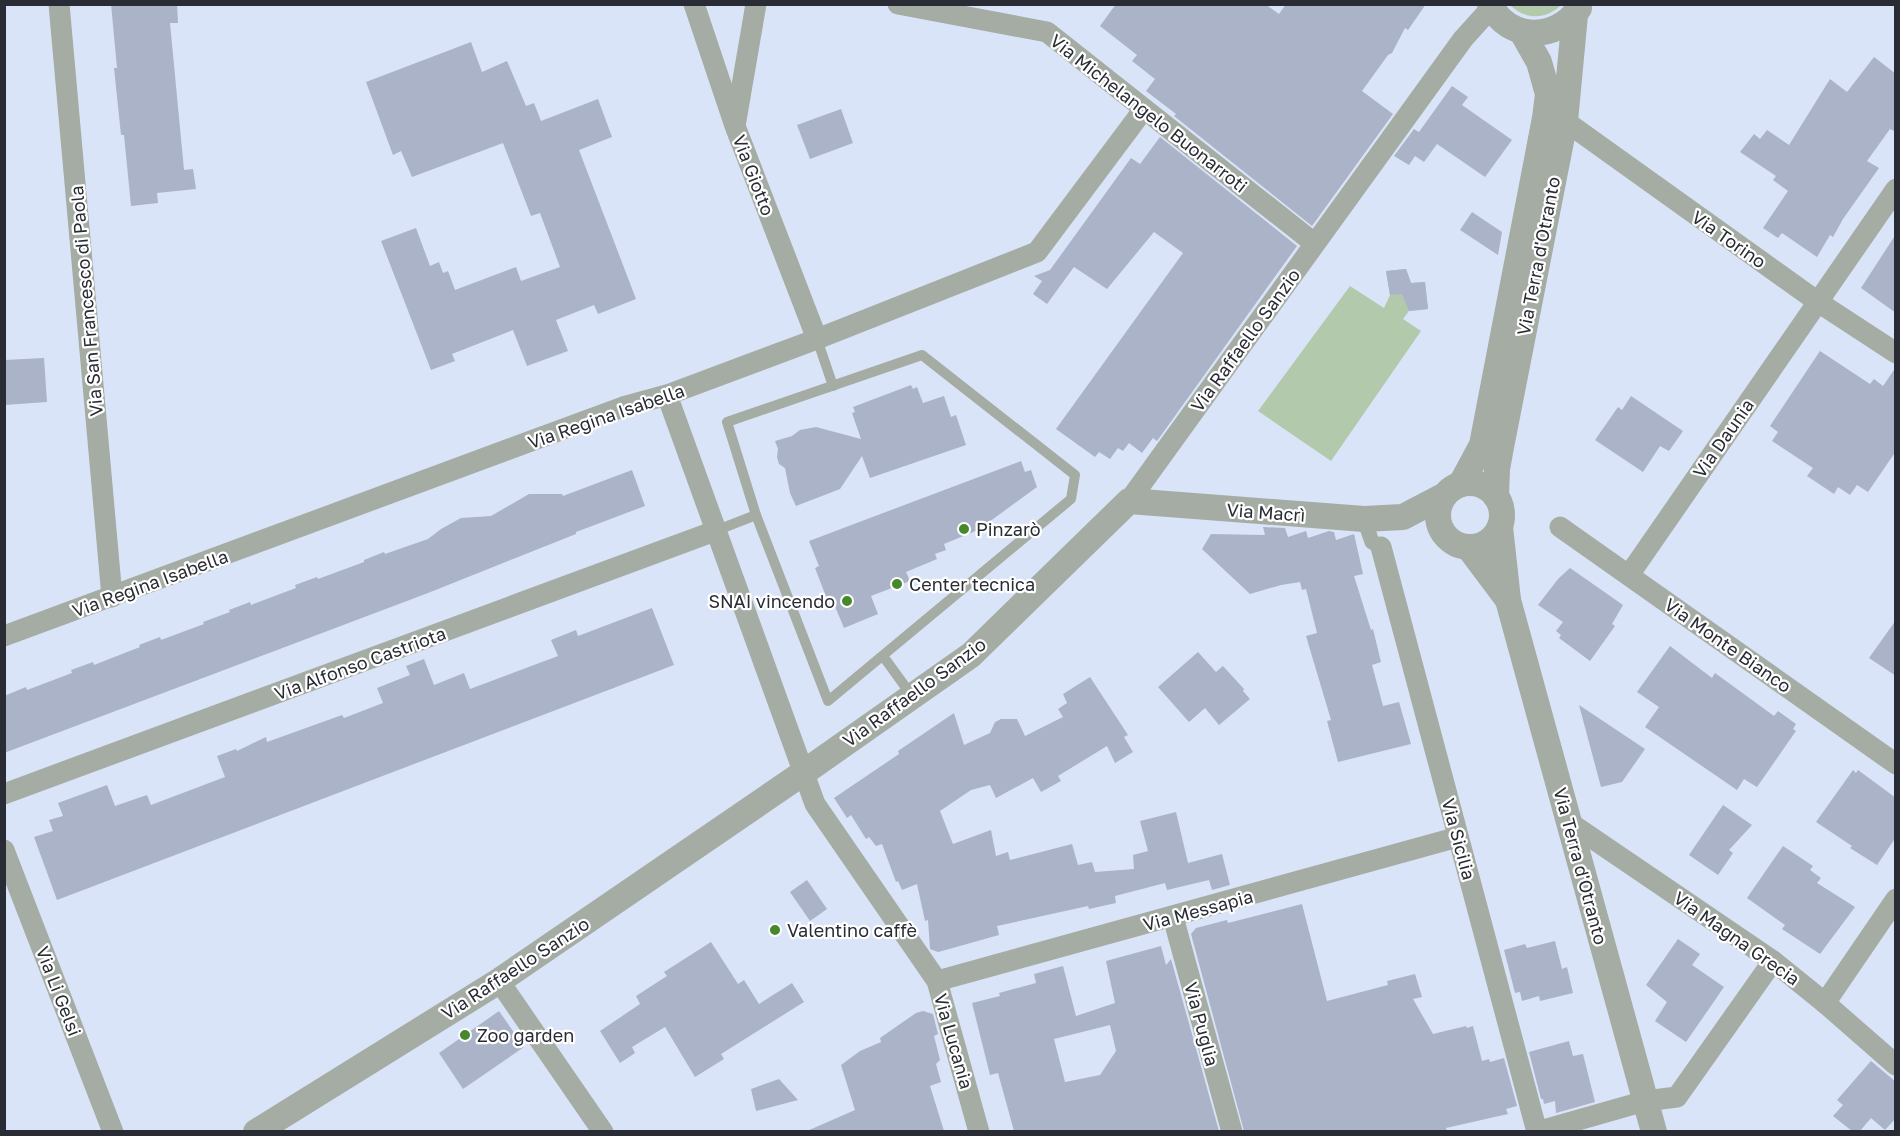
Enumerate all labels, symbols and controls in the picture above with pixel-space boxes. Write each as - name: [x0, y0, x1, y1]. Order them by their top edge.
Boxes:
- street label: Via Michelangelo Buonarroti: [1046, 29, 1252, 197]
- street label: Via Giotto: [729, 131, 779, 219]
- street label: Via Terra d'Otranto: [1512, 175, 1564, 337]
- street label: Via San Francesco di Paola: [65, 185, 107, 417]
- street label: Via Torino: [1688, 205, 1770, 273]
- street label: Via Raffaello Sanzio: [1186, 264, 1304, 416]
- street label: Via Regina Isabella: [525, 379, 687, 453]
- street label: Via Daunia: [1688, 394, 1758, 482]
- street label: Via Macrì: [1226, 498, 1306, 526]
- place label: Pinzarò: [976, 518, 1041, 540]
- marker: Pinzarò: [957, 522, 971, 536]
- street label: Via Regina Isabella: [69, 545, 231, 621]
- place label: Center tecnica: [909, 573, 1035, 595]
- marker: Center tecnica: [890, 577, 904, 591]
- place label: SNAI vincendo: [708, 590, 835, 612]
- street label: Via Monte Bianco: [1660, 593, 1796, 697]
- marker: SNAI vincendo: [840, 594, 854, 608]
- street label: Via Alfonso Castriota: [271, 622, 449, 704]
- street label: Via Raffaello Sanzio: [838, 633, 990, 751]
- street label: Via Terra d'Otranto: [1549, 785, 1613, 947]
- street label: Via Sicilia: [1438, 796, 1480, 882]
- street label: Via Messapia: [1141, 885, 1255, 935]
- street label: Via Magna Grecia: [1670, 886, 1804, 990]
- street label: Via Raffaello Sanzio: [437, 912, 593, 1024]
- place label: Valentino caffè: [787, 919, 917, 941]
- marker: Valentino caffè: [768, 923, 782, 937]
- street label: Via Li Gelsi: [32, 943, 86, 1039]
- street label: Via Puglia: [1180, 980, 1224, 1068]
- street label: Via Lucania: [930, 991, 978, 1091]
- place label: Zoo garden: [477, 1024, 574, 1046]
- marker: Zoo garden: [458, 1028, 472, 1042]

